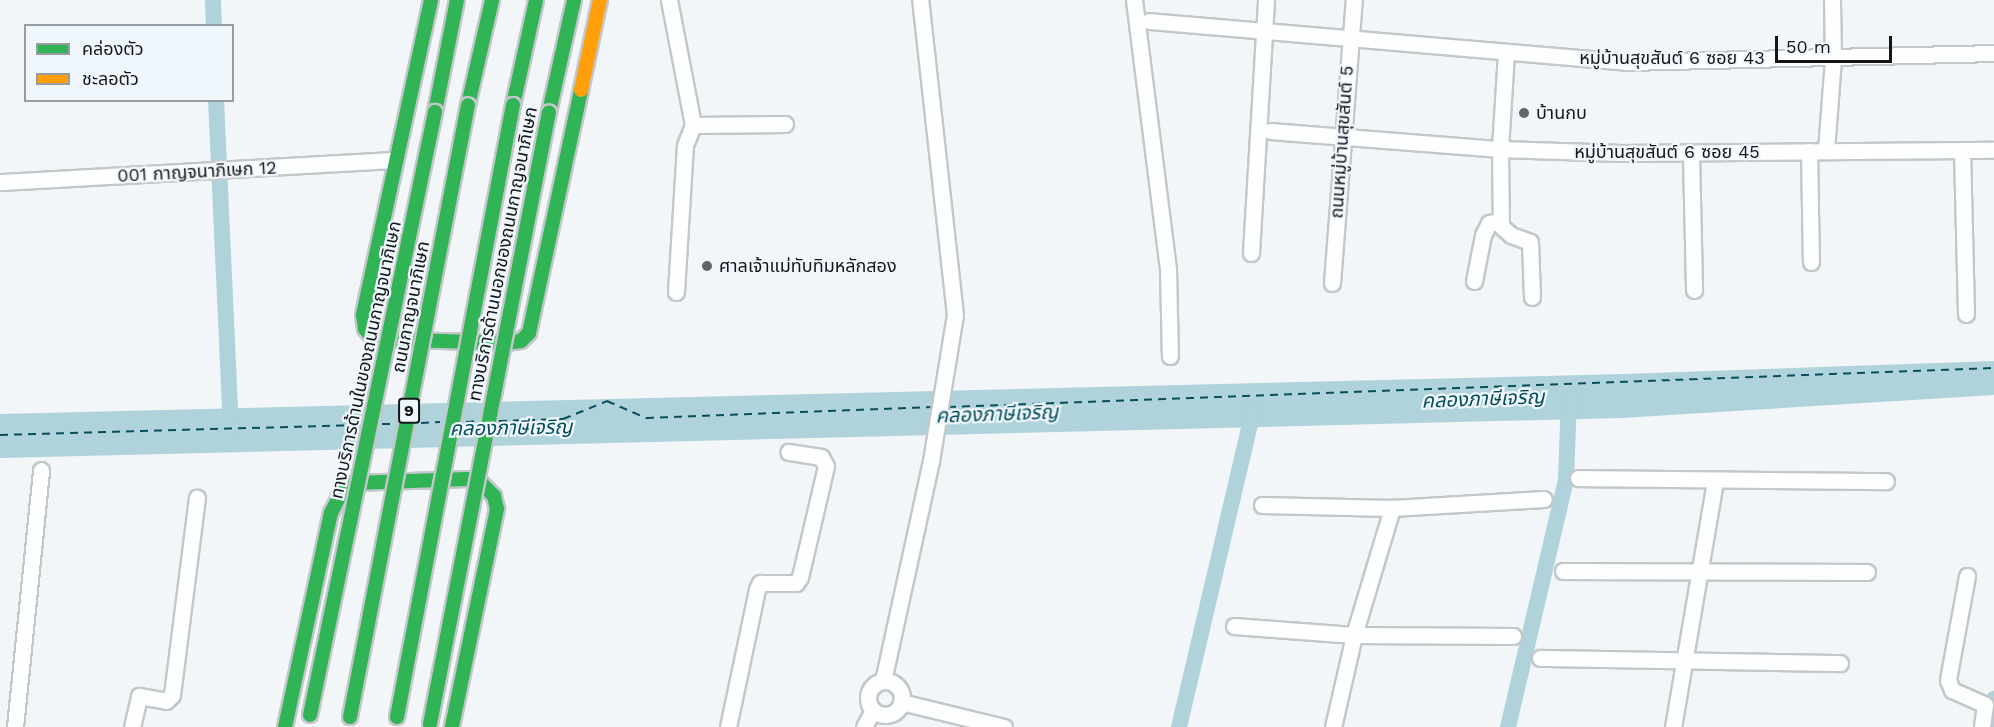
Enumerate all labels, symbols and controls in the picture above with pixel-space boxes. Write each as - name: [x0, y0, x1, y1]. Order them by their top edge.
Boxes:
- legend: [24, 24, 234, 102]
- scale bar: [1778, 24, 1895, 62]
- text: 50 m: [1786, 36, 1831, 57]
- text: คล่องตัว: [82, 38, 144, 59]
- street label: หมู่บ้านสุขสันต์ 6 ซอย 43: [1579, 47, 1765, 69]
- street label: ถนนหมู่บ้านสุขสันต์ 5: [1326, 65, 1358, 219]
- text: ชะลอตัว: [82, 68, 139, 89]
- place label: บ้านกบ: [1536, 102, 1587, 124]
- street label: ทางบริการด้านนอกของถนนกาญจนาภิเษก: [464, 105, 542, 403]
- marker: บ้านกบ: [1517, 106, 1531, 120]
- street label: หมู่บ้านสุขสันต์ 6 ซอย 45: [1574, 141, 1760, 163]
- street label: 001 กาญจนาภิเษก 12: [117, 157, 277, 187]
- street label: ทางบริการด้านในของถนนกาญจนาภิเษก: [326, 219, 406, 501]
- street label: ถนนกาญจนาภิเษก: [388, 239, 434, 375]
- place label: ศาลเจ้าแม่ทับทิมหลักสอง: [719, 255, 897, 277]
- marker: ศาลเจ้าแม่ทับทิมหลักสอง: [700, 259, 714, 273]
- water label: คลองภาษีเจริญ: [1421, 385, 1545, 413]
- road number: 9: [397, 398, 421, 424]
- water label: คลองภาษีเจริญ: [935, 400, 1059, 428]
- water label: คลองภาษีเจริญ: [449, 415, 573, 441]

